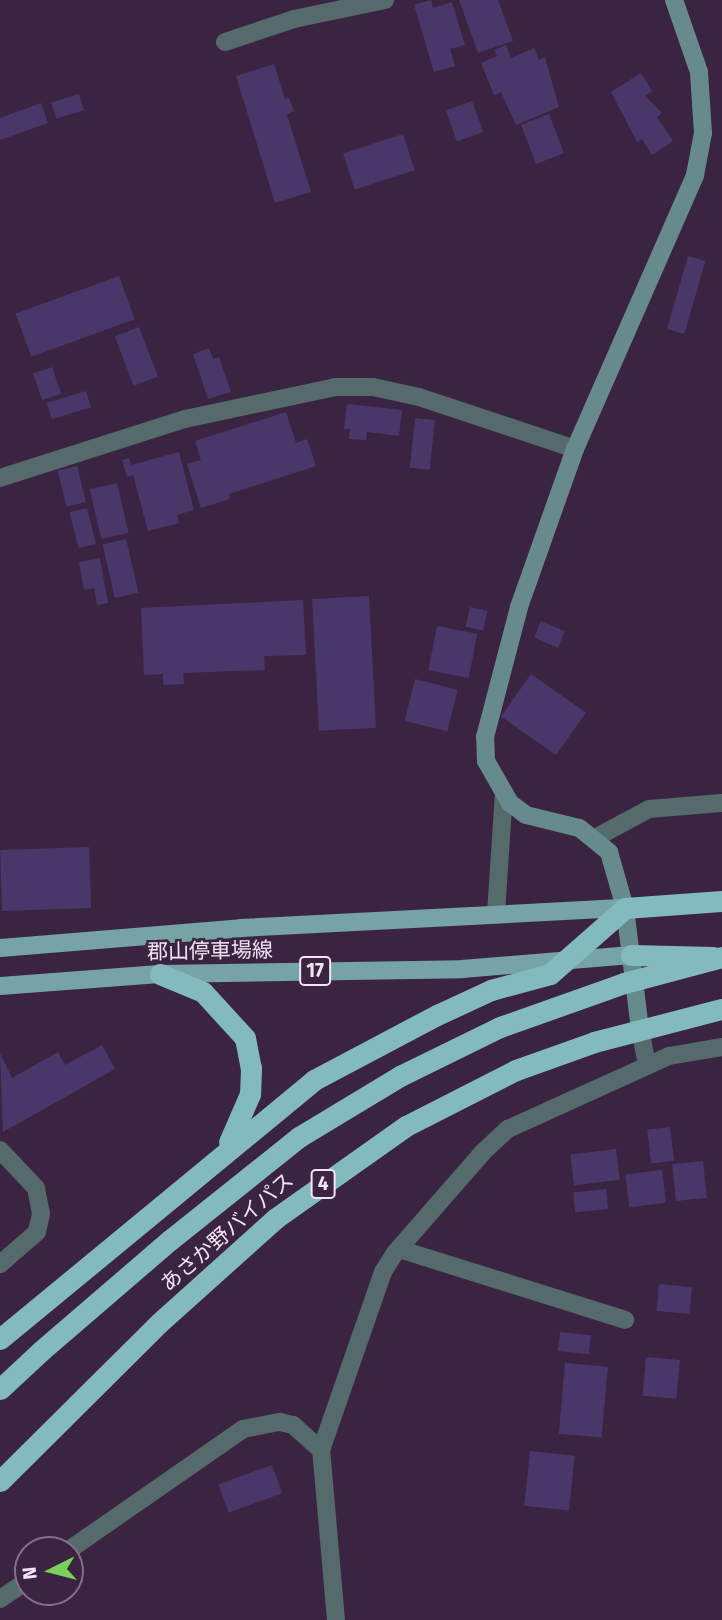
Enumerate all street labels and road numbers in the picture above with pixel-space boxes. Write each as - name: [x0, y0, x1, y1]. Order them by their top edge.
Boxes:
- street label: 郡山停車場線: [147, 937, 273, 965]
- road number: 17: [298, 956, 332, 987]
- street label: あさか野バイパス: [155, 1167, 299, 1297]
- road number: 4: [309, 1168, 337, 1200]

